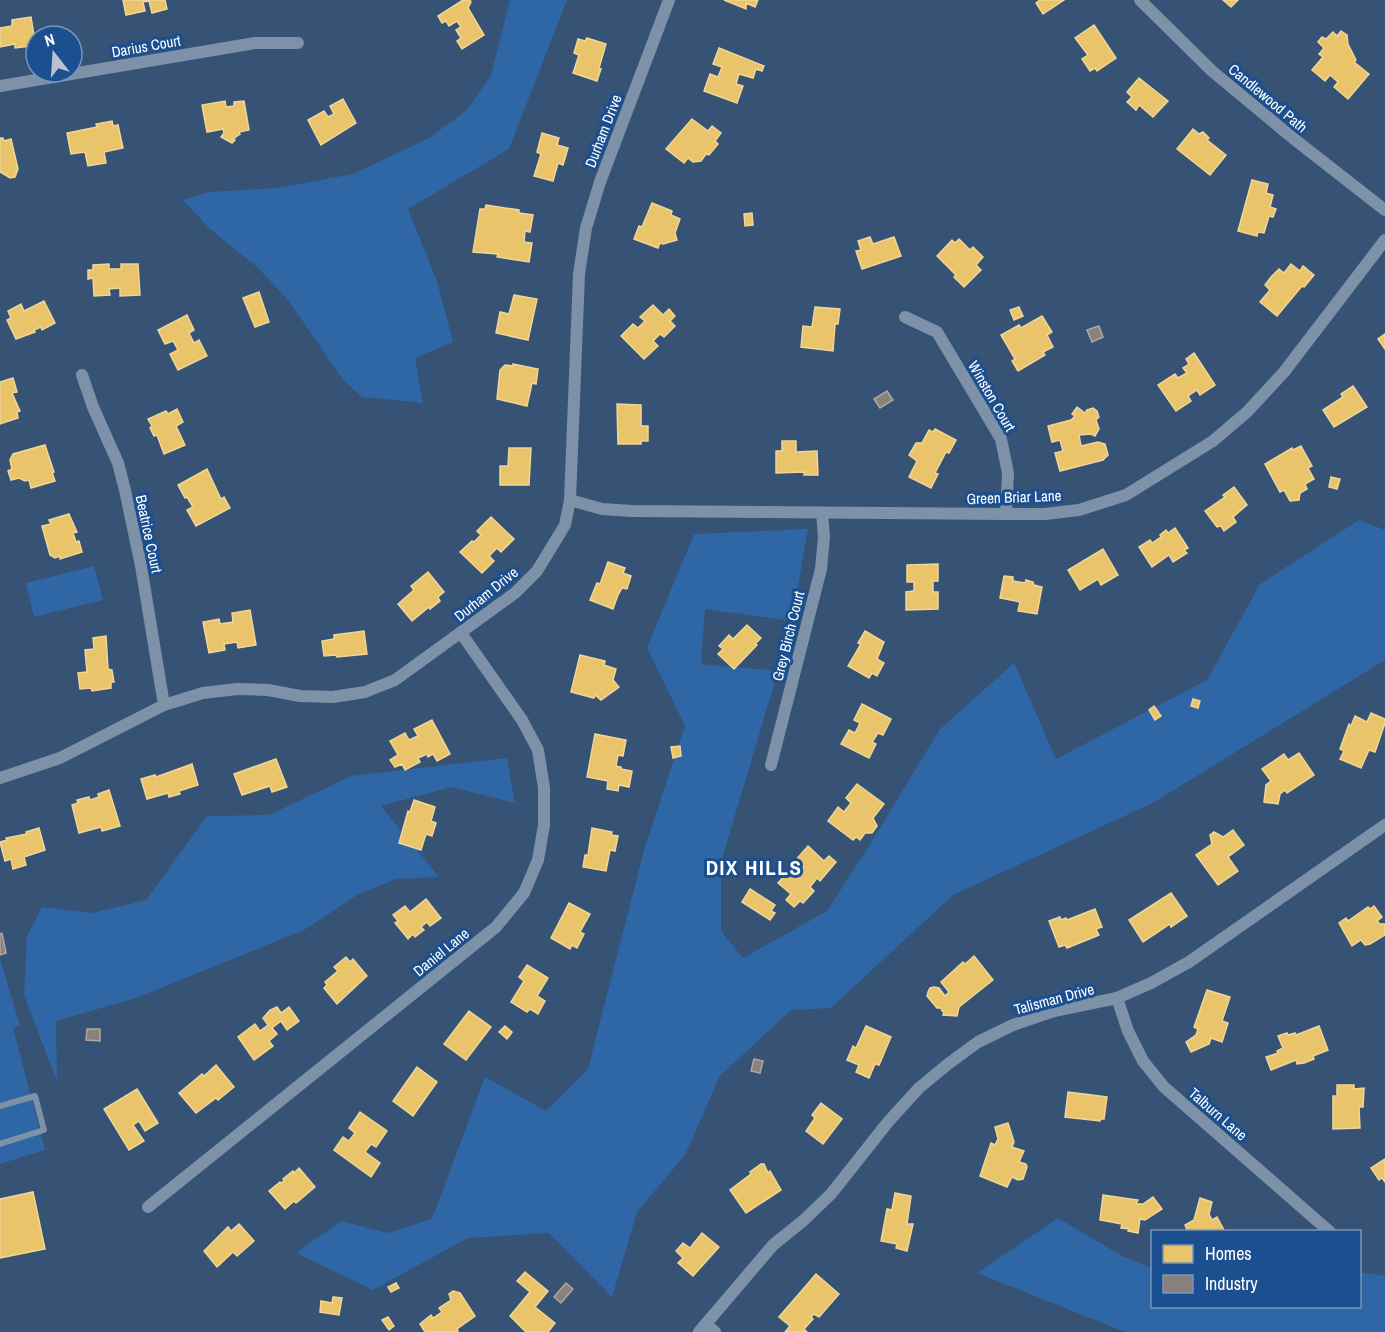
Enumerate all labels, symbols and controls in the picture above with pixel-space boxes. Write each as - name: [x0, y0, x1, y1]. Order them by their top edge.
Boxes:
- north arrow: [24, 24, 84, 84]
- text: N: [42, 28, 57, 52]
- street label: Darius Court: [110, 30, 183, 62]
- street label: Candlewood Path: [1224, 59, 1312, 137]
- street label: Durham Drive: [579, 91, 627, 170]
- street label: Winston Court: [963, 357, 1021, 436]
- street label: Green Briar Lane: [966, 485, 1062, 509]
- street label: Beatrice Court: [130, 493, 168, 576]
- street label: Durham Drive: [450, 562, 522, 626]
- street label: Grey Birch Court: [767, 588, 809, 683]
- district label: DIX HILLS: [706, 853, 802, 882]
- street label: Daniel Lane: [409, 923, 474, 981]
- street label: Talisman Drive: [1012, 978, 1097, 1020]
- street label: Talburn Lane: [1184, 1083, 1252, 1145]
- legend: [1151, 1230, 1361, 1308]
- text: Homes: [1205, 1241, 1252, 1266]
- text: Industry: [1205, 1271, 1258, 1296]

